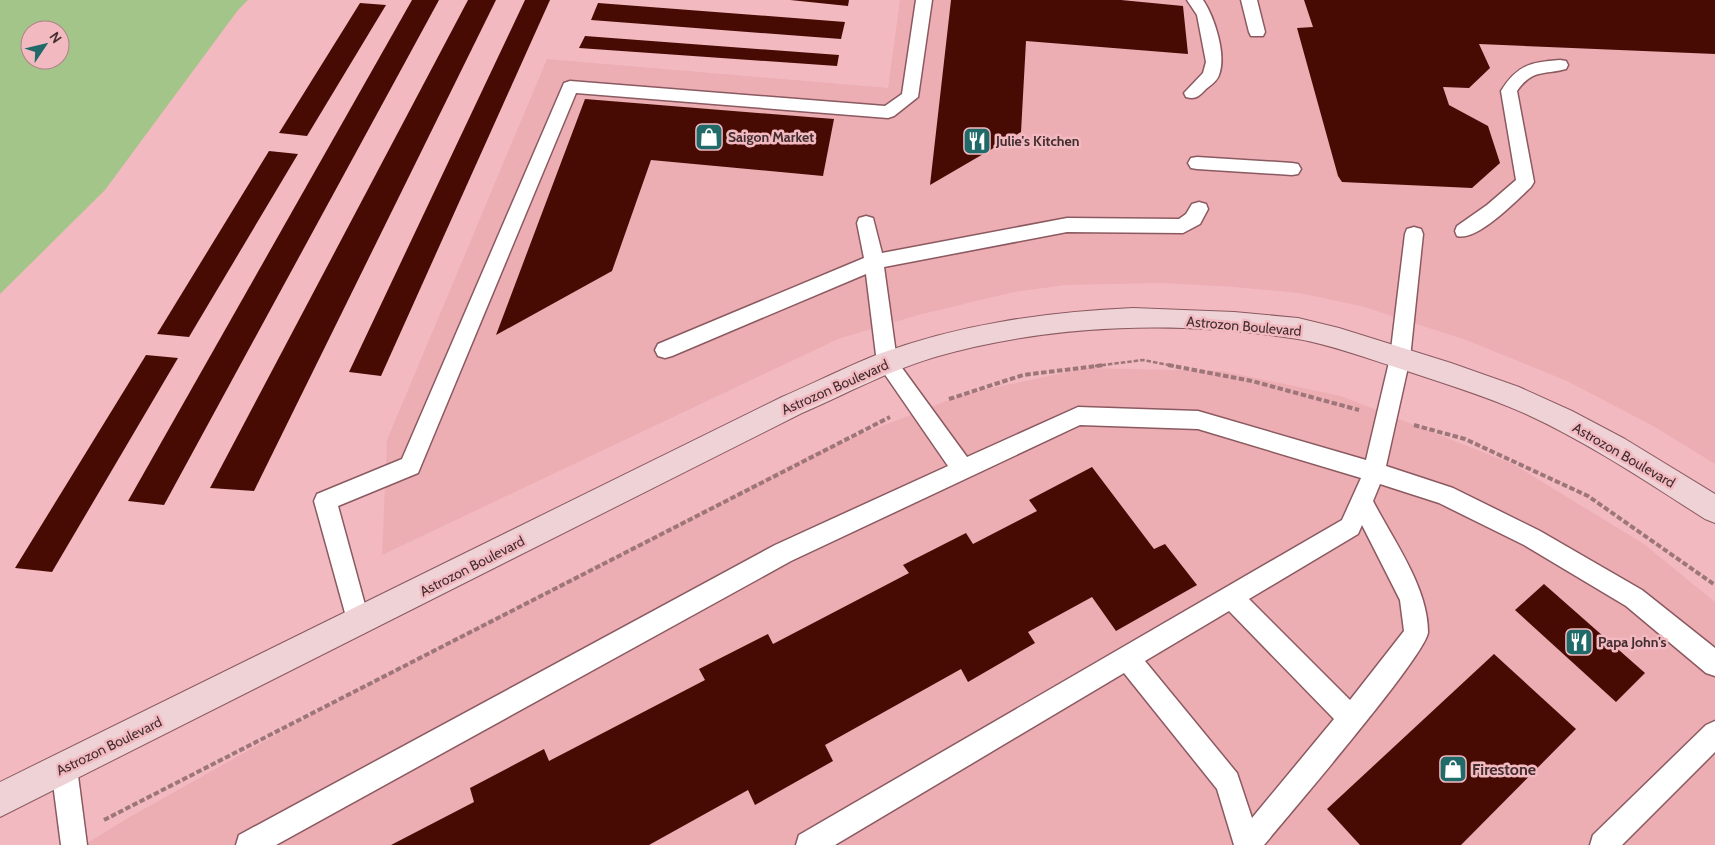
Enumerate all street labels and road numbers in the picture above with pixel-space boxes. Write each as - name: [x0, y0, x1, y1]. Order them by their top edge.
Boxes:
- street label: Astrozon Boulevard: [1186, 312, 1302, 340]
- street label: Astrozon Boulevard: [779, 355, 891, 419]
- street label: Astrozon Boulevard: [1570, 418, 1678, 492]
- street label: Astrozon Boulevard: [417, 532, 527, 600]
- street label: Astrozon Boulevard: [53, 713, 165, 779]

